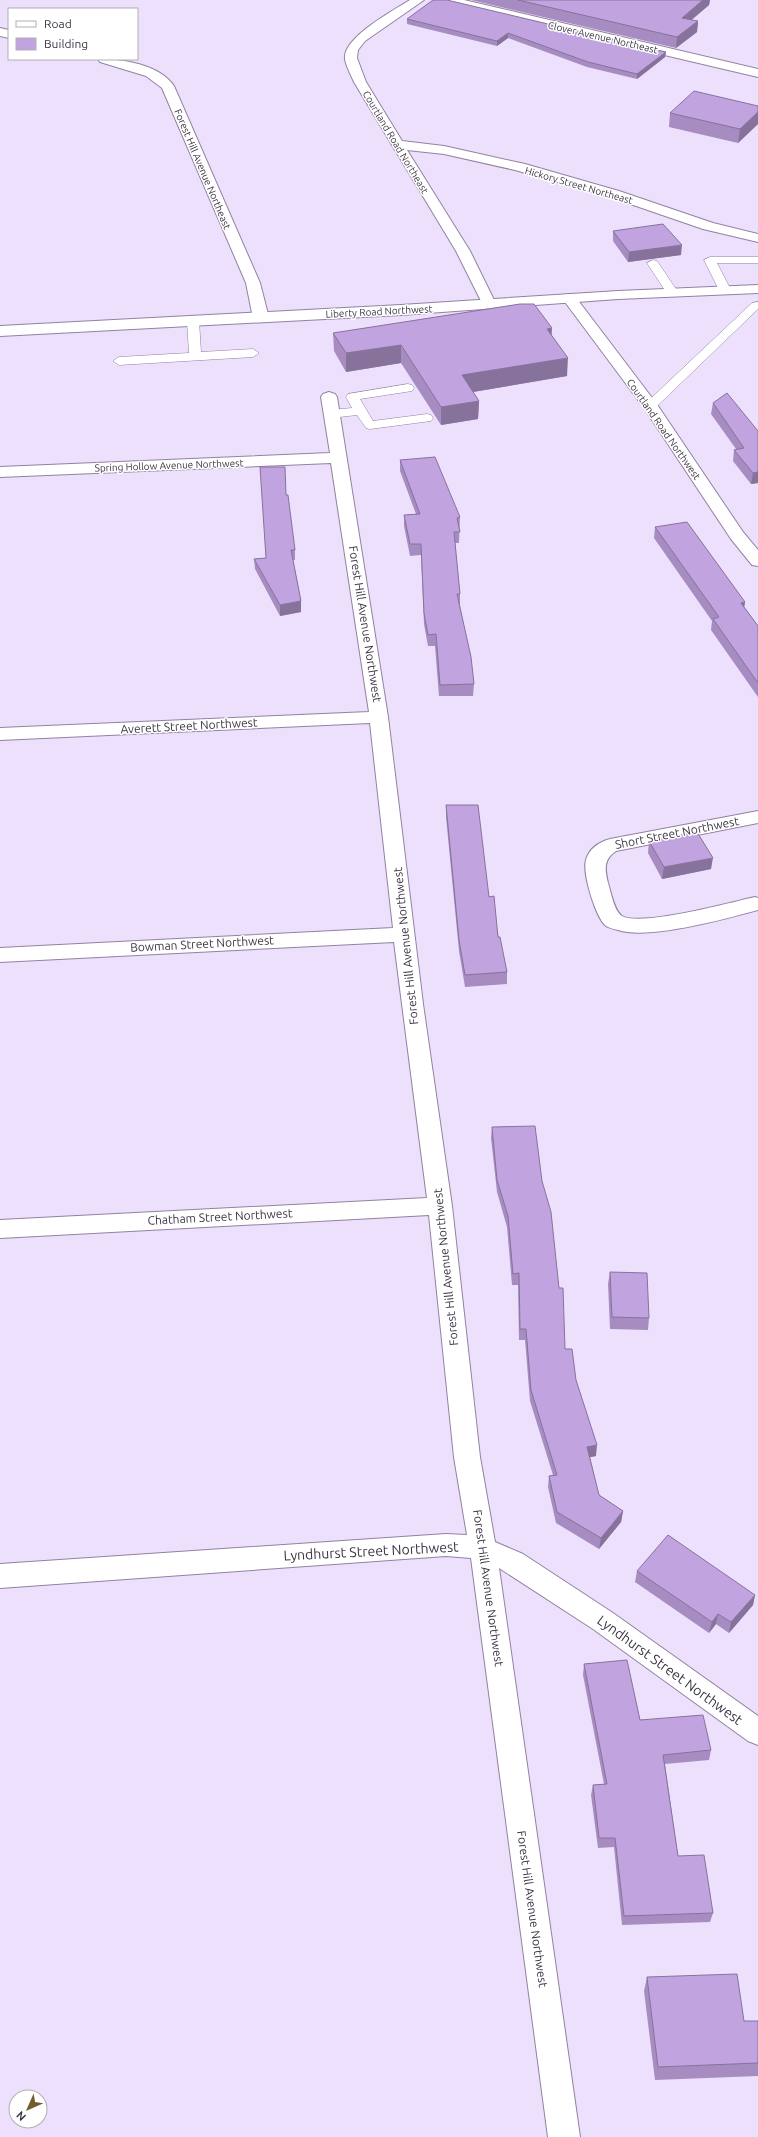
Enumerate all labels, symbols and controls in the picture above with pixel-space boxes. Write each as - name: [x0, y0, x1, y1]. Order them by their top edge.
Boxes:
- legend: [8, 8, 138, 60]
- text: Road: [44, 17, 72, 30]
- street label: Clover Avenue Northeast: [547, 19, 659, 56]
- text: Building: [44, 37, 88, 50]
- street label: Courtland Road Northeast: [361, 89, 431, 196]
- street label: Forest Hill Avenue Northeast: [172, 108, 233, 231]
- street label: Hickory Street Northeast: [524, 165, 634, 206]
- street label: Liberty Road Northwest: [325, 303, 433, 320]
- street label: Courtland Road Northwest: [625, 377, 703, 482]
- street label: Spring Hollow Avenue Northwest: [94, 457, 244, 474]
- street label: Forest Hill Avenue Northwest: [347, 545, 384, 703]
- street label: Averett Street Northwest: [120, 715, 258, 736]
- street label: Short Street Northwest: [614, 814, 740, 851]
- street label: Forest Hill Avenue Northwest: [391, 866, 420, 1025]
- street label: Bowman Street Northwest: [130, 933, 274, 954]
- street label: Forest Hill Avenue Northwest: [431, 1187, 460, 1346]
- street label: Chatham Street Northwest: [147, 1206, 293, 1227]
- street label: Forest Hill Avenue Northwest: [471, 1509, 506, 1667]
- street label: Lyndhurst Street Northwest: [283, 1538, 459, 1564]
- street label: Lyndhurst Street Northwest: [594, 1612, 746, 1728]
- street label: Forest Hill Avenue Northwest: [515, 1830, 550, 1988]
- north arrow: [8, 2089, 48, 2129]
- text: N: [14, 2109, 28, 2123]

